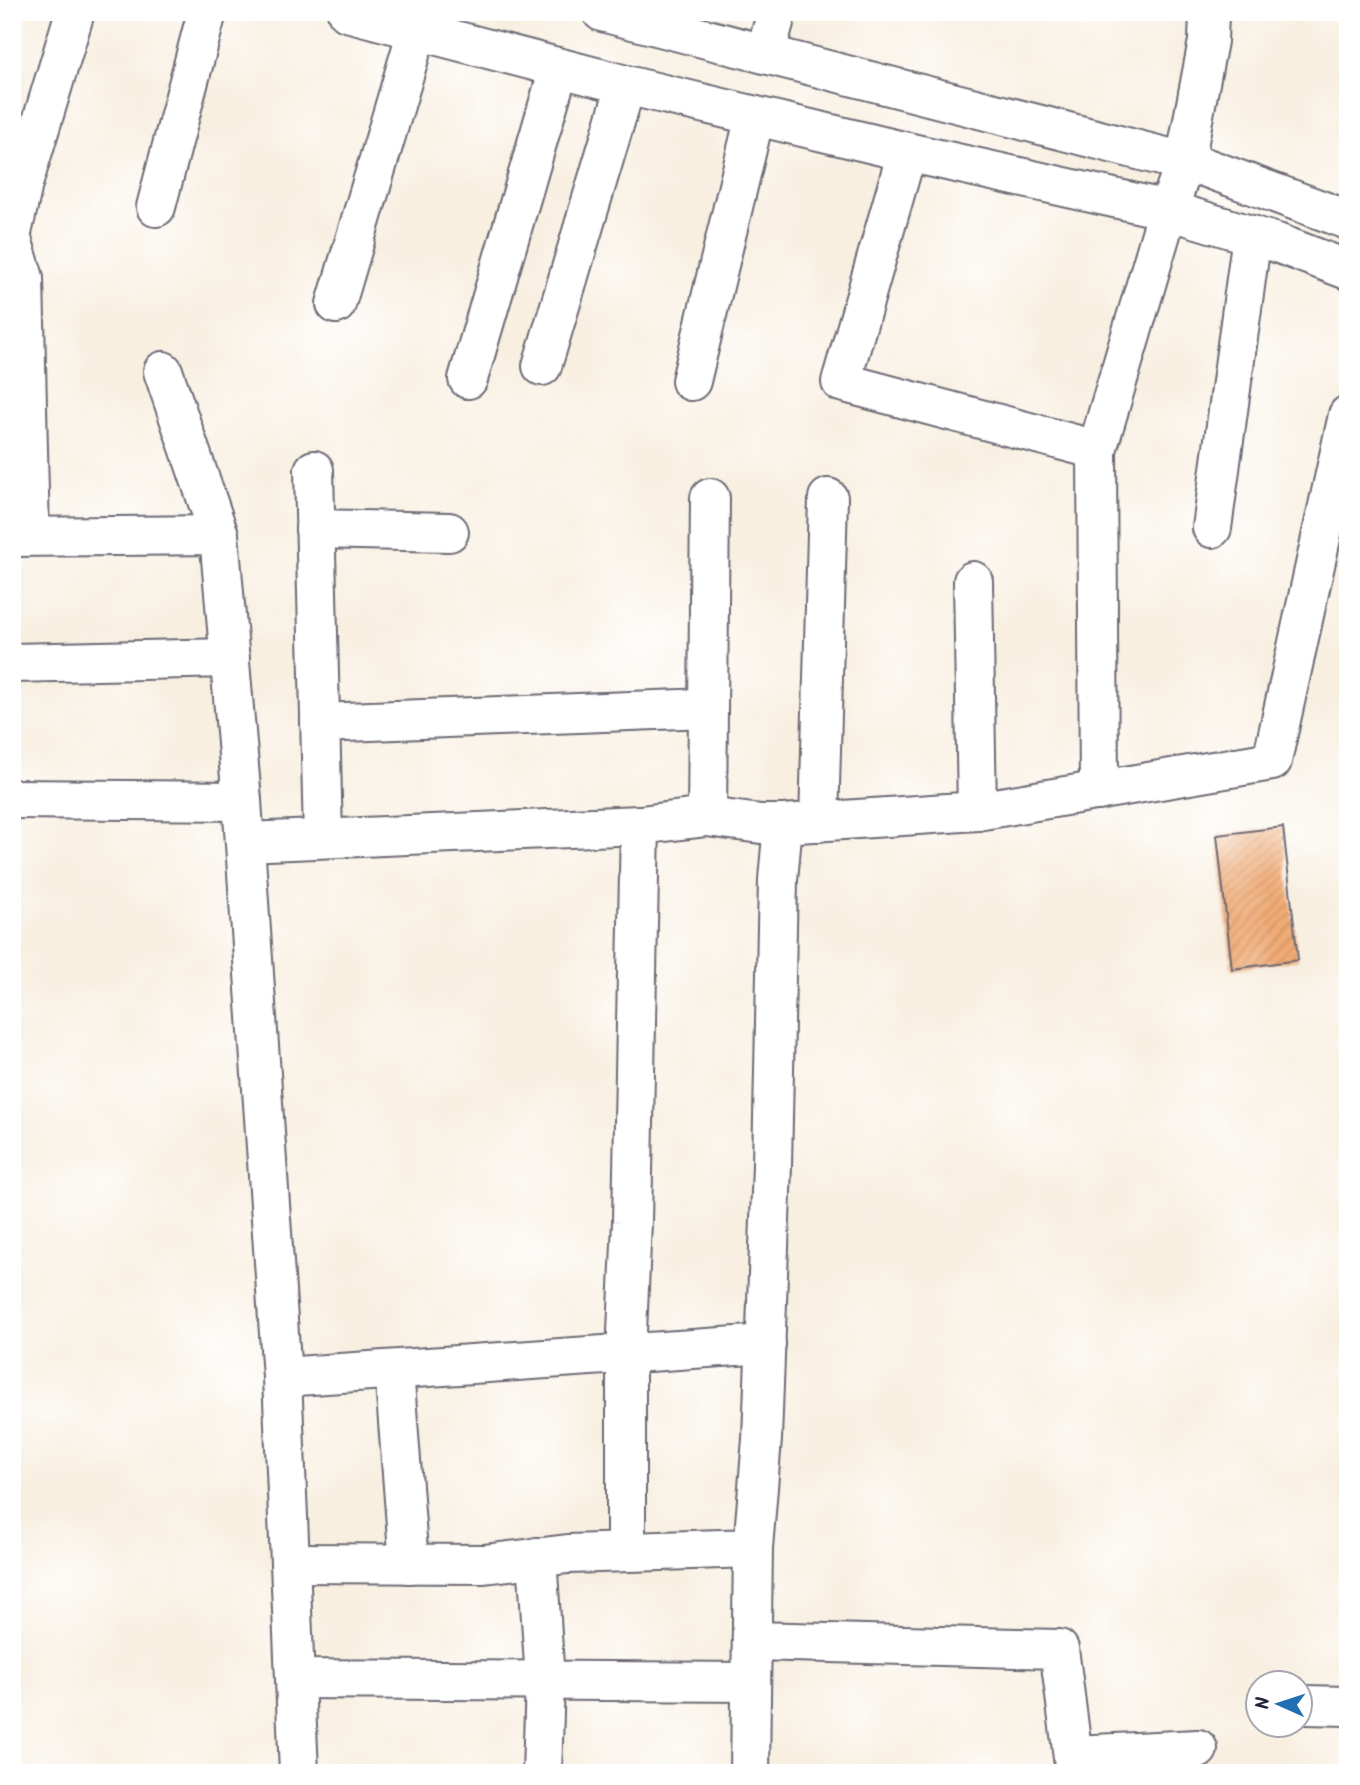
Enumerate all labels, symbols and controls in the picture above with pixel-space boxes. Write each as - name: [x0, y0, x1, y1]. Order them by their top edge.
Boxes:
- north arrow: [1244, 1670, 1314, 1740]
- text: N: [1249, 1696, 1279, 1710]

